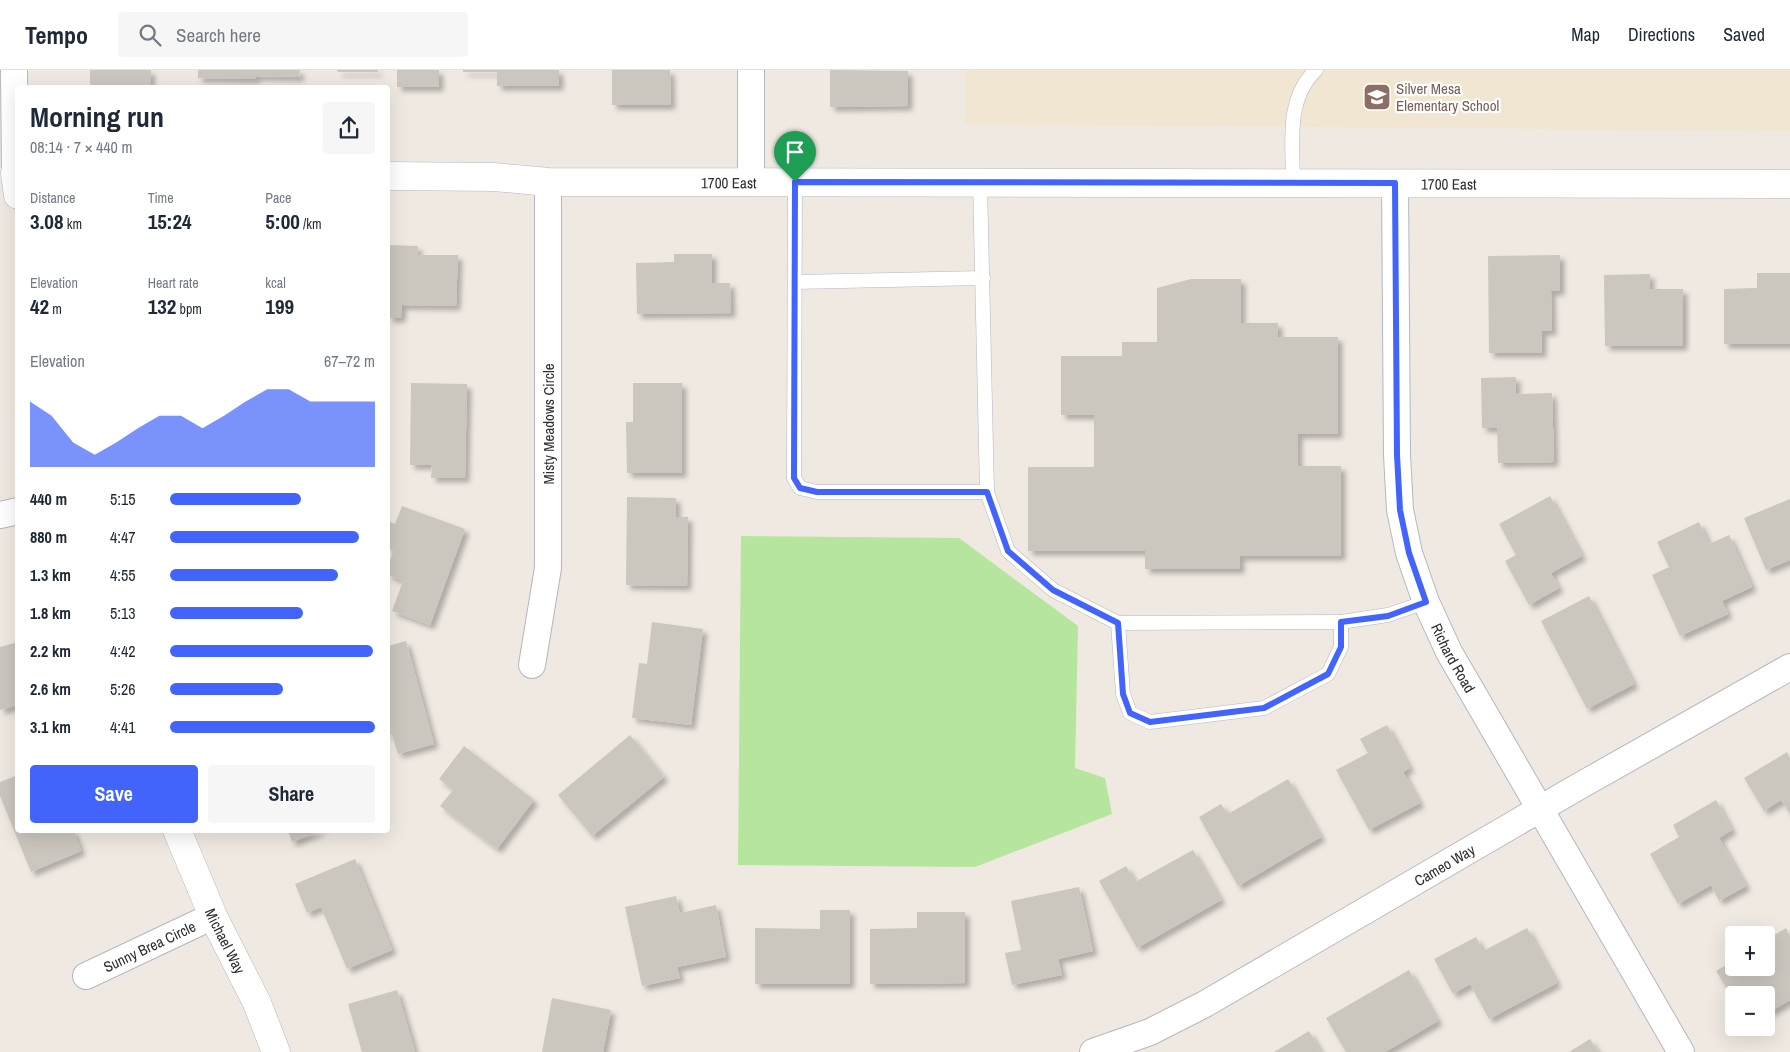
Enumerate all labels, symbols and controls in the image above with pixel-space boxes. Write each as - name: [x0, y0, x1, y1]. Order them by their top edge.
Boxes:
- search box: [118, 12, 468, 57]
- text: Tempo: [25, 19, 88, 51]
- icon: search: [136, 21, 164, 49]
- text: Search here: [176, 22, 261, 48]
- text: Map: [1571, 22, 1600, 47]
- text: Directions: [1628, 22, 1695, 47]
- text: Saved: [1723, 22, 1765, 47]
- place label: Silver Mesa Elementary School: [1396, 78, 1499, 116]
- school or university icon: Silver Mesa Elementary School: [1362, 82, 1392, 112]
- text: Morning run: [30, 98, 164, 136]
- button: share: [323, 102, 375, 154]
- pin: [774, 131, 816, 182]
- text: 08:14 · 7 × 440 m: [30, 136, 133, 158]
- icon: arrive: [781, 138, 809, 166]
- street label: 1700 East: [701, 172, 757, 193]
- street label: 1700 East: [1421, 173, 1477, 194]
- text: Distance: [30, 189, 75, 207]
- text: Time: [148, 189, 174, 207]
- text: Pace: [265, 189, 292, 207]
- text: 3.08: [30, 207, 64, 236]
- text: 15:24: [148, 207, 192, 236]
- text: 5:00: [265, 207, 300, 236]
- text: km: [64, 215, 82, 233]
- text: /km: [300, 215, 321, 233]
- text: Elevation: [30, 274, 78, 292]
- text: Heart rate: [148, 274, 199, 292]
- text: kcal: [265, 274, 286, 292]
- text: 42: [30, 292, 49, 321]
- text: 132: [148, 292, 176, 321]
- text: 199: [265, 292, 294, 321]
- text: m: [49, 300, 62, 318]
- text: bpm: [176, 300, 202, 318]
- text: Elevation: [30, 350, 85, 372]
- text: 67–72 m: [324, 350, 375, 372]
- street label: Misty Meadows Circle: [538, 363, 559, 484]
- text: 440 m: [30, 488, 67, 510]
- text: 5:15: [110, 488, 136, 510]
- text: 880 m: [30, 526, 67, 548]
- text: 4:47: [110, 526, 136, 548]
- text: 1.3 km: [30, 564, 71, 586]
- text: 4:55: [110, 564, 136, 586]
- text: 1.8 km: [30, 602, 71, 624]
- text: 5:13: [110, 602, 136, 624]
- street label: Richard Road: [1427, 620, 1481, 696]
- text: 2.2 km: [30, 640, 71, 662]
- text: 4:42: [110, 640, 136, 662]
- text: 2.6 km: [30, 678, 71, 700]
- text: 5:26: [110, 678, 136, 700]
- text: 3.1 km: [30, 716, 71, 738]
- text: 4:41: [110, 716, 136, 738]
- button: Save: [30, 765, 198, 823]
- button: Share: [208, 765, 375, 823]
- street label: Cameo Way: [1410, 838, 1479, 891]
- street label: Michael Way: [200, 905, 251, 978]
- street label: Sunny Brea Circle: [100, 915, 199, 977]
- map controls: [1725, 926, 1775, 1036]
- button: +: [1725, 926, 1775, 976]
- button: −: [1725, 986, 1775, 1036]

